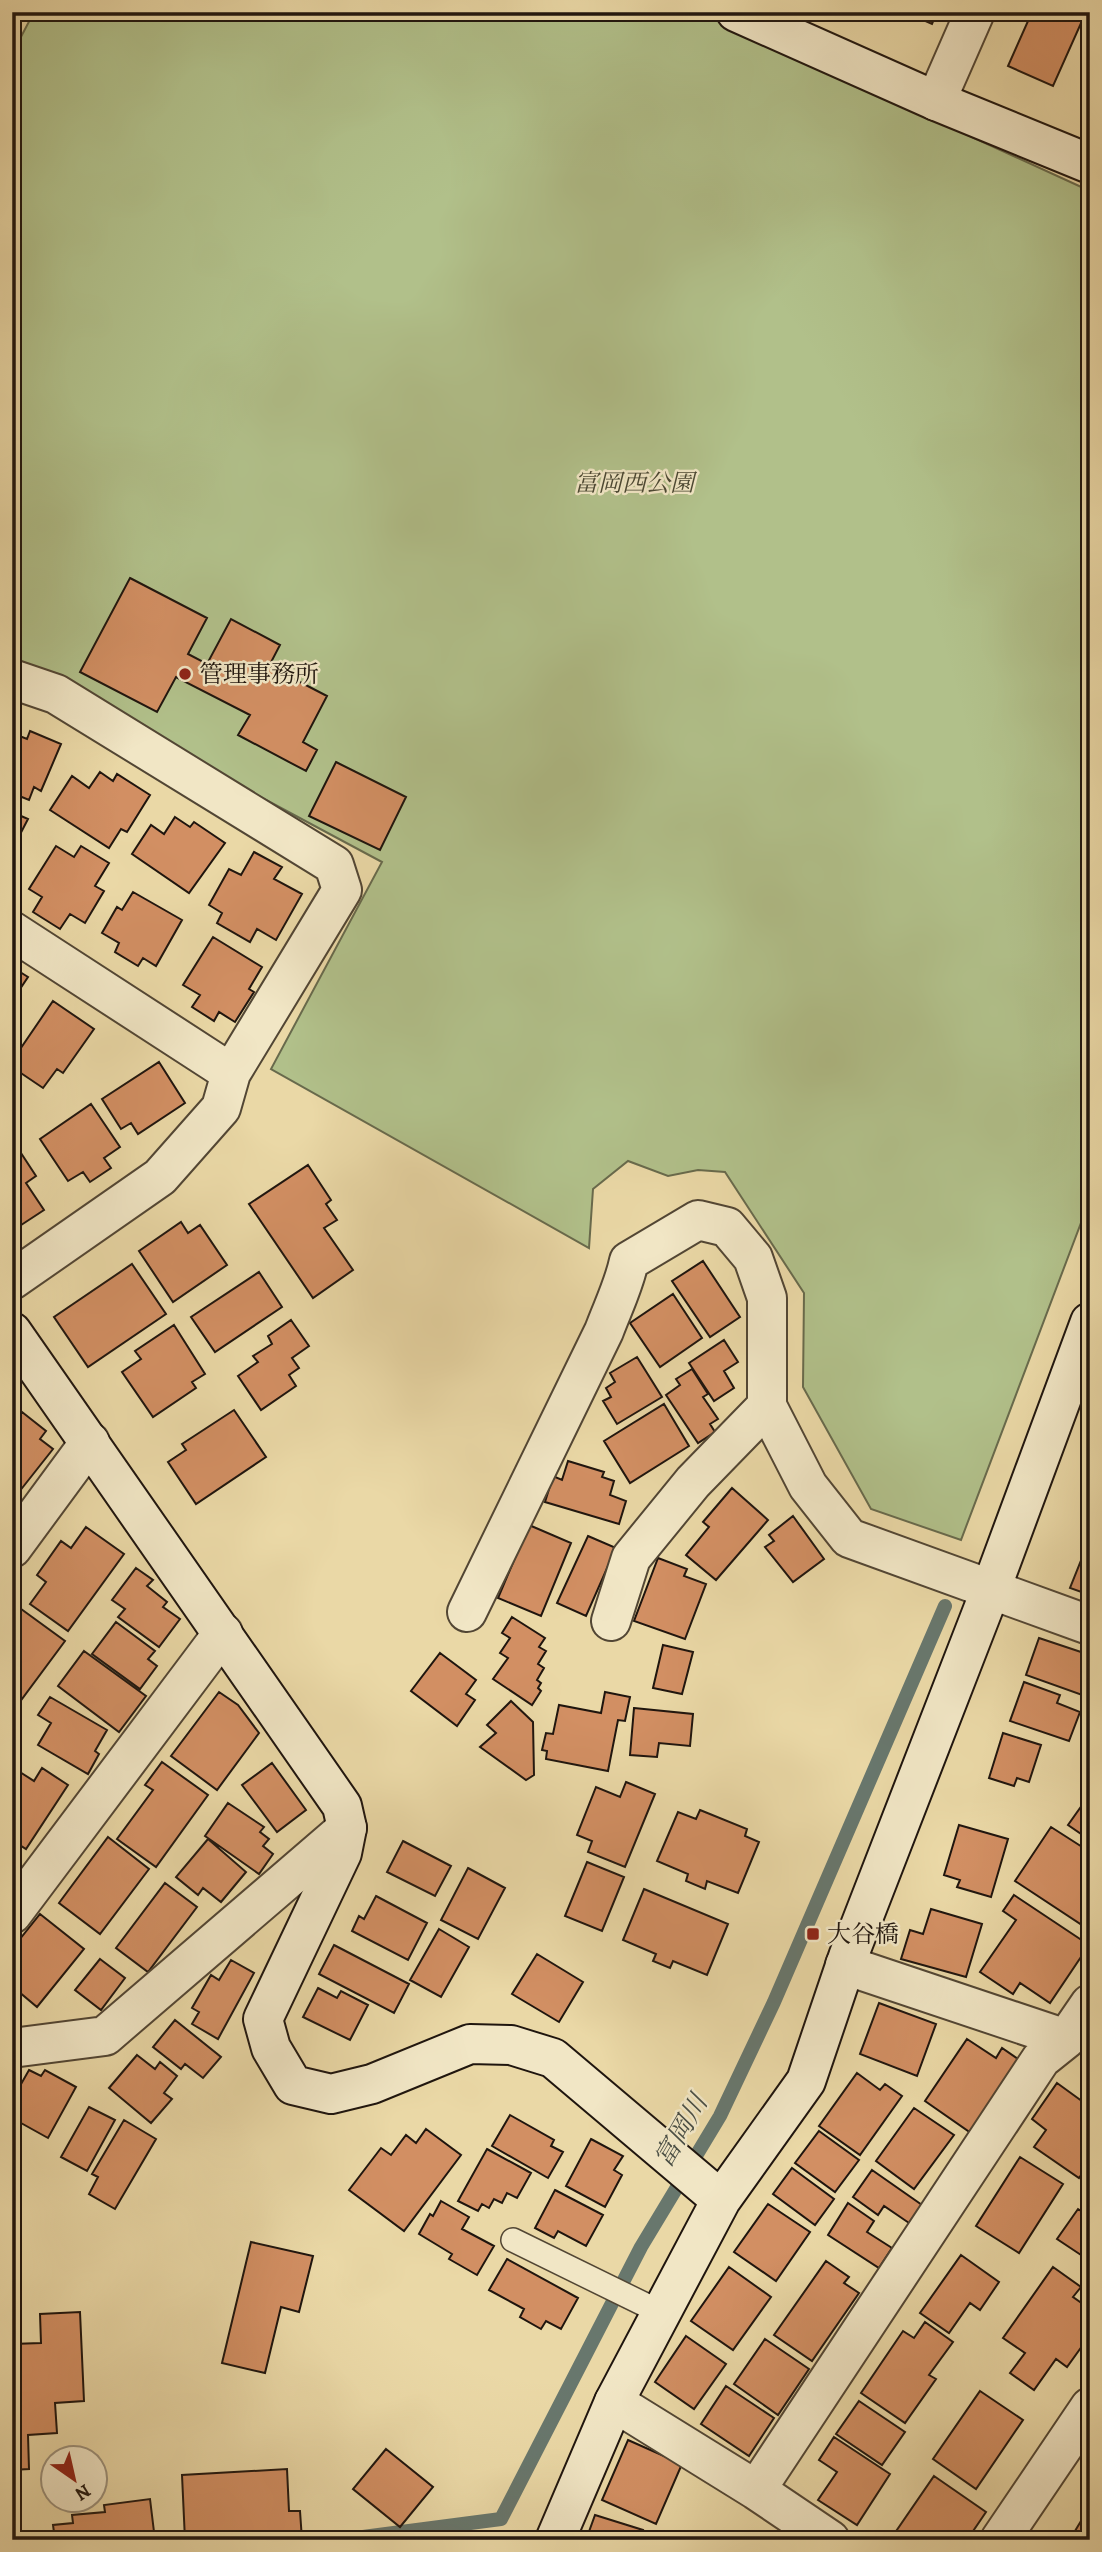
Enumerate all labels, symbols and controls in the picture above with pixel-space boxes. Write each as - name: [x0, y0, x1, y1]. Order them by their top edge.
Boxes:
- park label: 富岡西公園: [574, 467, 698, 499]
- place label: 管理事務所: [199, 658, 319, 690]
- marker: 管理事務所: [177, 666, 193, 682]
- place label: 大谷橋: [827, 1918, 899, 1950]
- marker: 大谷橋: [805, 1926, 821, 1942]
- water label: 富岡川: [646, 2086, 717, 2174]
- north arrow: [38, 2444, 108, 2514]
- text: N: [70, 2478, 96, 2507]

